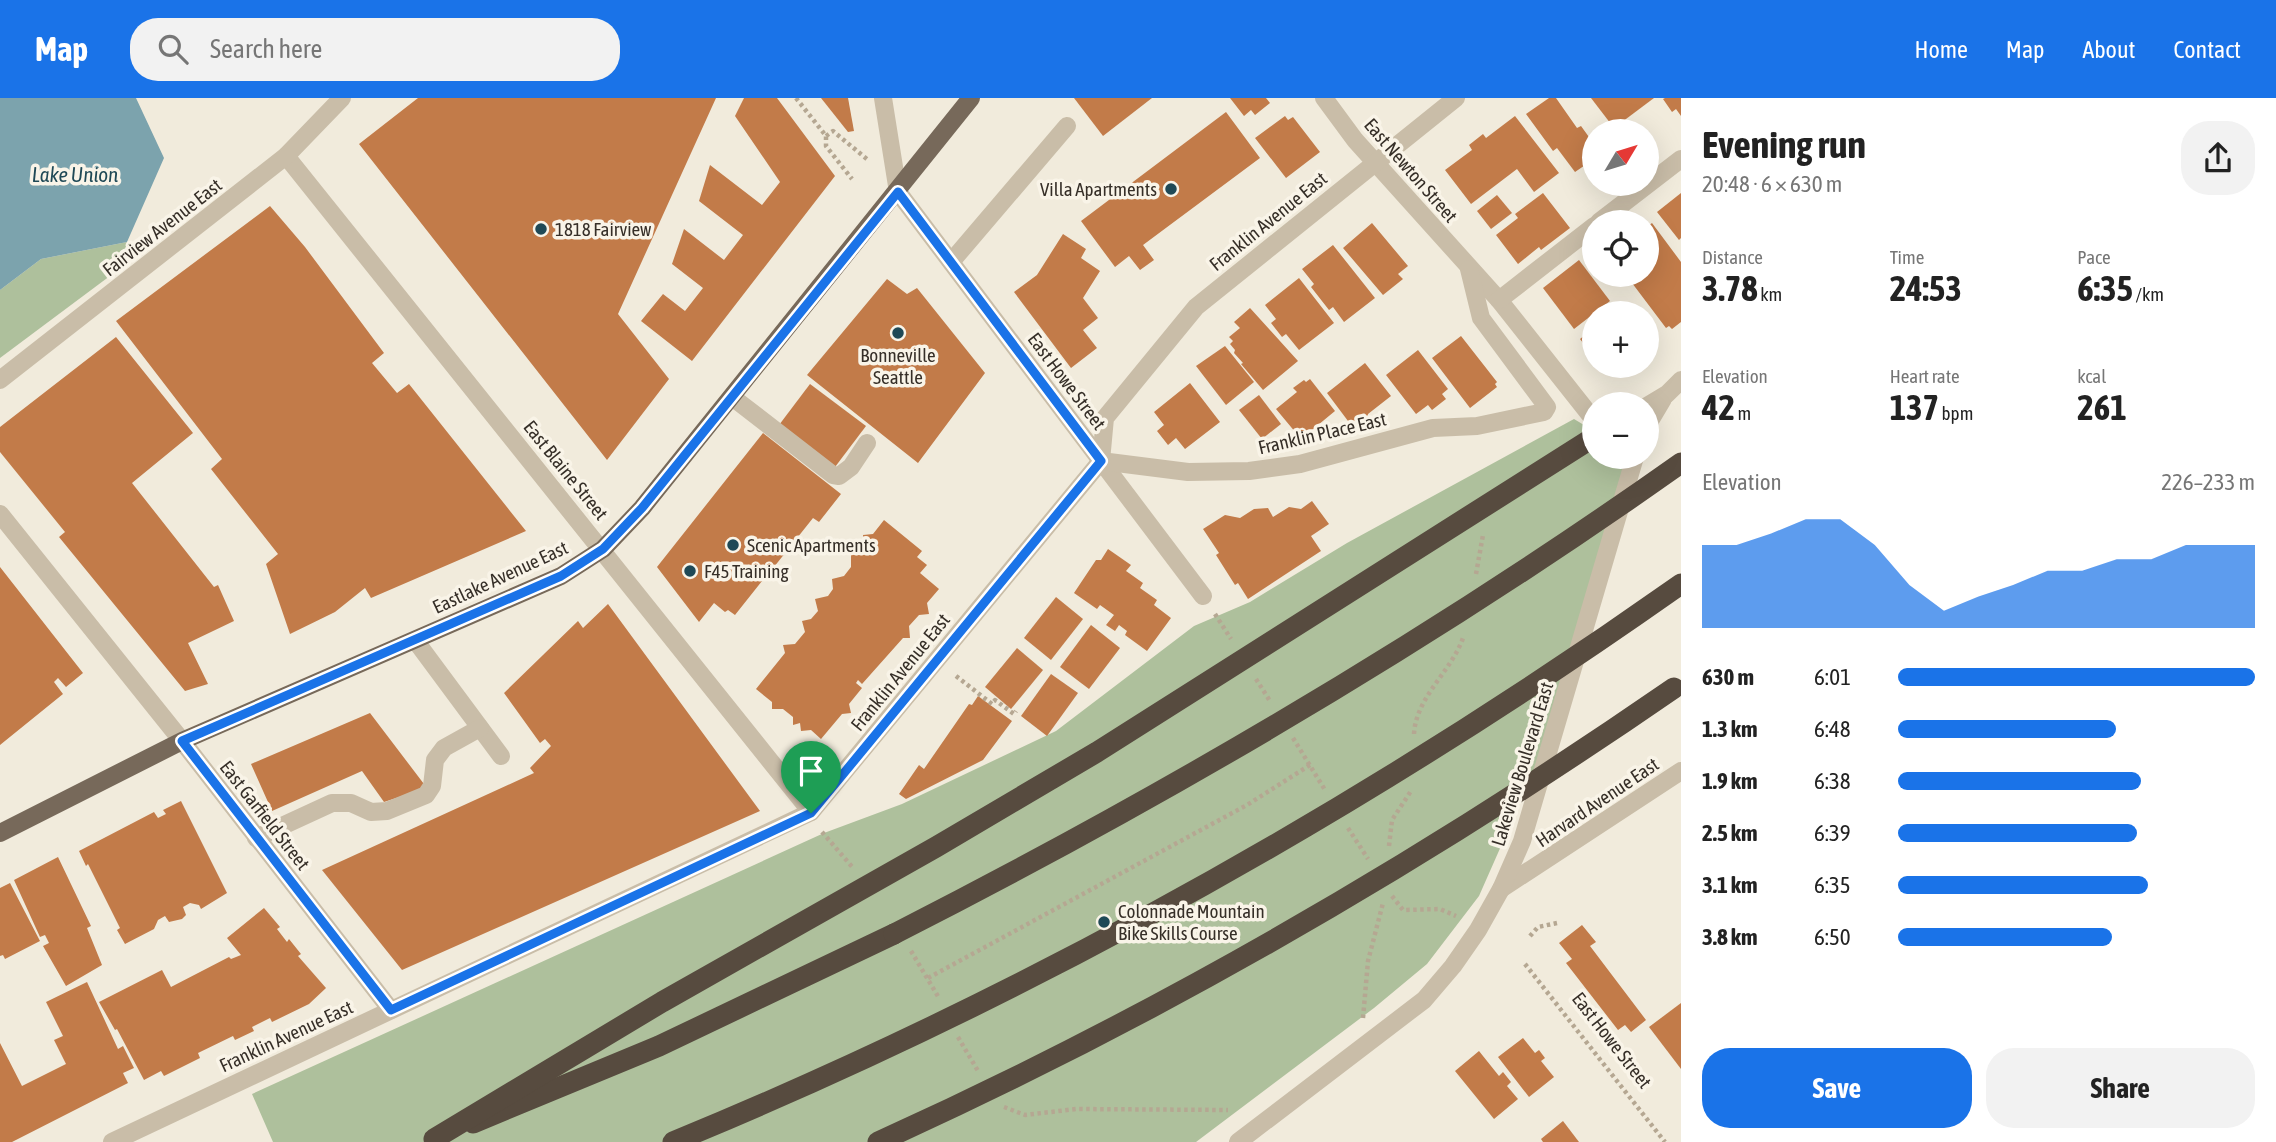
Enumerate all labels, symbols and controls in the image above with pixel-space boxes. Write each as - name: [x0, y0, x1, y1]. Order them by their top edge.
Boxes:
- search box: [130, 18, 620, 81]
- text: Map: [35, 30, 88, 68]
- icon: search: [154, 30, 192, 68]
- text: Search here: [210, 34, 322, 64]
- text: Home: [1914, 36, 1968, 63]
- text: Map: [2006, 36, 2044, 63]
- text: About: [2082, 36, 2135, 63]
- text: Contact: [2173, 36, 2241, 63]
- street label: East Newton Street: [1360, 114, 1462, 226]
- north arrow: [1582, 119, 1659, 196]
- map controls: [1582, 119, 1659, 469]
- button: share: [2181, 121, 2255, 195]
- text: Evening run: [1702, 123, 1866, 166]
- water label: Lake Union: [32, 162, 118, 186]
- street label: Franklin Avenue East: [1205, 167, 1331, 275]
- text: 20:48 · 6 × 630 m: [1702, 171, 1842, 197]
- street label: Fairview Avenue East: [98, 174, 226, 280]
- place label: Villa Apartments: [1040, 178, 1157, 200]
- marker: Villa Apartments: [1163, 181, 1179, 197]
- button: locate: [1582, 210, 1659, 287]
- place label: 1818 Fairview: [555, 218, 652, 240]
- marker: 1818 Fairview: [533, 221, 549, 237]
- text: Distance: [1702, 246, 1763, 268]
- text: Time: [1890, 246, 1924, 268]
- text: Pace: [2077, 246, 2111, 268]
- text: 3.78: [1702, 268, 1758, 308]
- text: 24:53: [1890, 268, 1962, 308]
- text: 6:35: [2077, 268, 2133, 308]
- text: km: [1758, 283, 1782, 305]
- text: /km: [2133, 283, 2164, 305]
- button: +: [1582, 301, 1659, 378]
- marker: Bonneville Seattle: [890, 325, 906, 341]
- street label: East Howe Street: [1023, 328, 1111, 434]
- place label: Bonneville Seattle: [860, 344, 936, 388]
- text: Elevation: [1702, 365, 1768, 387]
- text: Heart rate: [1890, 365, 1960, 387]
- text: kcal: [2077, 365, 2106, 387]
- text: 42: [1702, 387, 1735, 427]
- text: 137: [1890, 387, 1939, 427]
- text: 261: [2077, 387, 2127, 427]
- button: −: [1582, 392, 1659, 469]
- text: m: [1735, 402, 1751, 424]
- text: bpm: [1939, 402, 1973, 424]
- street label: Franklin Place East: [1256, 408, 1388, 458]
- street label: East Blaine Street: [519, 416, 613, 524]
- text: Elevation: [1702, 469, 1782, 495]
- text: 226–233 m: [2161, 469, 2255, 495]
- place label: Scenic Apartments: [747, 534, 876, 556]
- street label: Eastlake Avenue East: [429, 536, 571, 618]
- marker: Scenic Apartments: [725, 537, 741, 553]
- place label: F45 Training: [704, 560, 790, 582]
- marker: F45 Training: [682, 563, 698, 579]
- street label: Franklin Avenue East: [846, 609, 954, 735]
- text: 630 m: [1702, 664, 1754, 690]
- text: 6:01: [1814, 664, 1851, 690]
- street label: Lakeview Boulevard East: [1487, 679, 1557, 849]
- text: 1.3 km: [1702, 716, 1758, 742]
- text: 6:48: [1814, 716, 1851, 742]
- pin: [781, 741, 841, 813]
- icon: arrive: [792, 752, 830, 790]
- street label: Harvard Avenue East: [1531, 753, 1663, 851]
- street label: East Garfield Street: [216, 756, 314, 874]
- text: 1.9 km: [1702, 768, 1758, 794]
- text: 6:38: [1814, 768, 1851, 794]
- text: 2.5 km: [1702, 820, 1758, 846]
- text: 6:39: [1814, 820, 1851, 846]
- text: 3.1 km: [1702, 872, 1758, 898]
- text: 6:35: [1814, 872, 1851, 898]
- place label: Colonnade Mountain Bike Skills Course: [1118, 900, 1265, 944]
- marker: Colonnade Mountain Bike Skills Course: [1096, 914, 1112, 930]
- text: 3.8 km: [1702, 924, 1758, 950]
- text: 6:50: [1814, 924, 1851, 950]
- street label: East Howe Street: [1568, 988, 1656, 1092]
- street label: Franklin Avenue East: [216, 996, 356, 1076]
- button: Save: [1702, 1048, 1972, 1128]
- button: Share: [1986, 1048, 2255, 1128]

